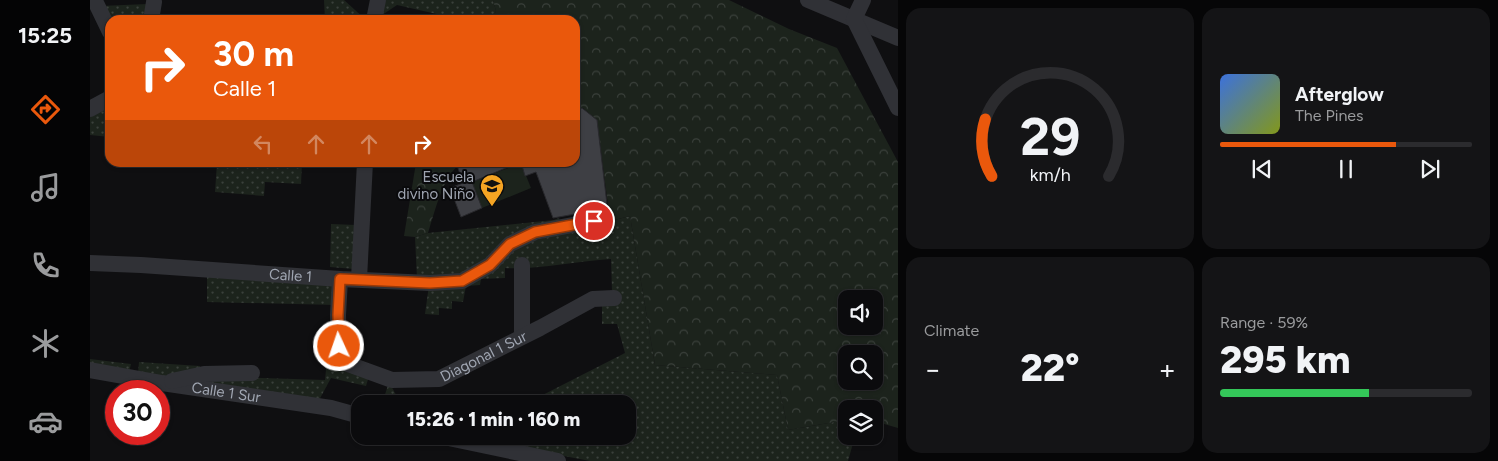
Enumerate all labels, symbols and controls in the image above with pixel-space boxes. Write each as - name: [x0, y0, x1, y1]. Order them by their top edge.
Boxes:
- text: 15:25: [18, 22, 72, 49]
- text: 30 m: [213, 33, 294, 75]
- icon: right: [130, 35, 195, 100]
- text: Calle 1: [213, 75, 276, 102]
- text: Afterglow: [1295, 83, 1384, 106]
- icon: directions: [28, 92, 63, 127]
- text: 29: [1020, 106, 1080, 168]
- text: The Pines: [1295, 106, 1364, 125]
- icon: left: [249, 130, 277, 158]
- icon: ahead: [302, 130, 330, 158]
- icon: ahead: [355, 130, 383, 158]
- icon: right: [408, 130, 436, 158]
- icon: previous: [1248, 155, 1276, 183]
- icon: pause: [1332, 155, 1360, 183]
- icon: next: [1416, 155, 1444, 183]
- text: km/h: [1030, 164, 1070, 185]
- place label: Escuela divino Niño: [398, 168, 474, 203]
- icon: music: [28, 170, 63, 205]
- school or university icon: Escuela divino Niño: [479, 173, 505, 207]
- pin: [573, 200, 615, 242]
- icon: arrive: [580, 207, 608, 235]
- icon: phone: [28, 248, 63, 283]
- street label: Calle 1: [268, 265, 313, 286]
- map controls: [838, 290, 883, 445]
- button: sound: [838, 290, 883, 335]
- text: Range · 59%: [1220, 313, 1308, 332]
- position arrow: [312, 319, 364, 371]
- text: Climate: [924, 321, 979, 340]
- icon: climate: [28, 326, 63, 361]
- street label: Diagonal 1 Sur: [437, 327, 530, 386]
- text: 295 km: [1220, 337, 1351, 383]
- button: search: [838, 345, 883, 390]
- text: 22°: [1020, 345, 1080, 391]
- text: −: [924, 352, 941, 386]
- text: +: [1159, 352, 1176, 386]
- street label: Calle 1 Sur: [190, 378, 262, 406]
- speed limit sign: 30: [105, 380, 170, 445]
- button: layers: [838, 400, 883, 445]
- icon: car: [28, 404, 63, 439]
- text: 15:26 · 1 min · 160 m: [407, 408, 580, 431]

